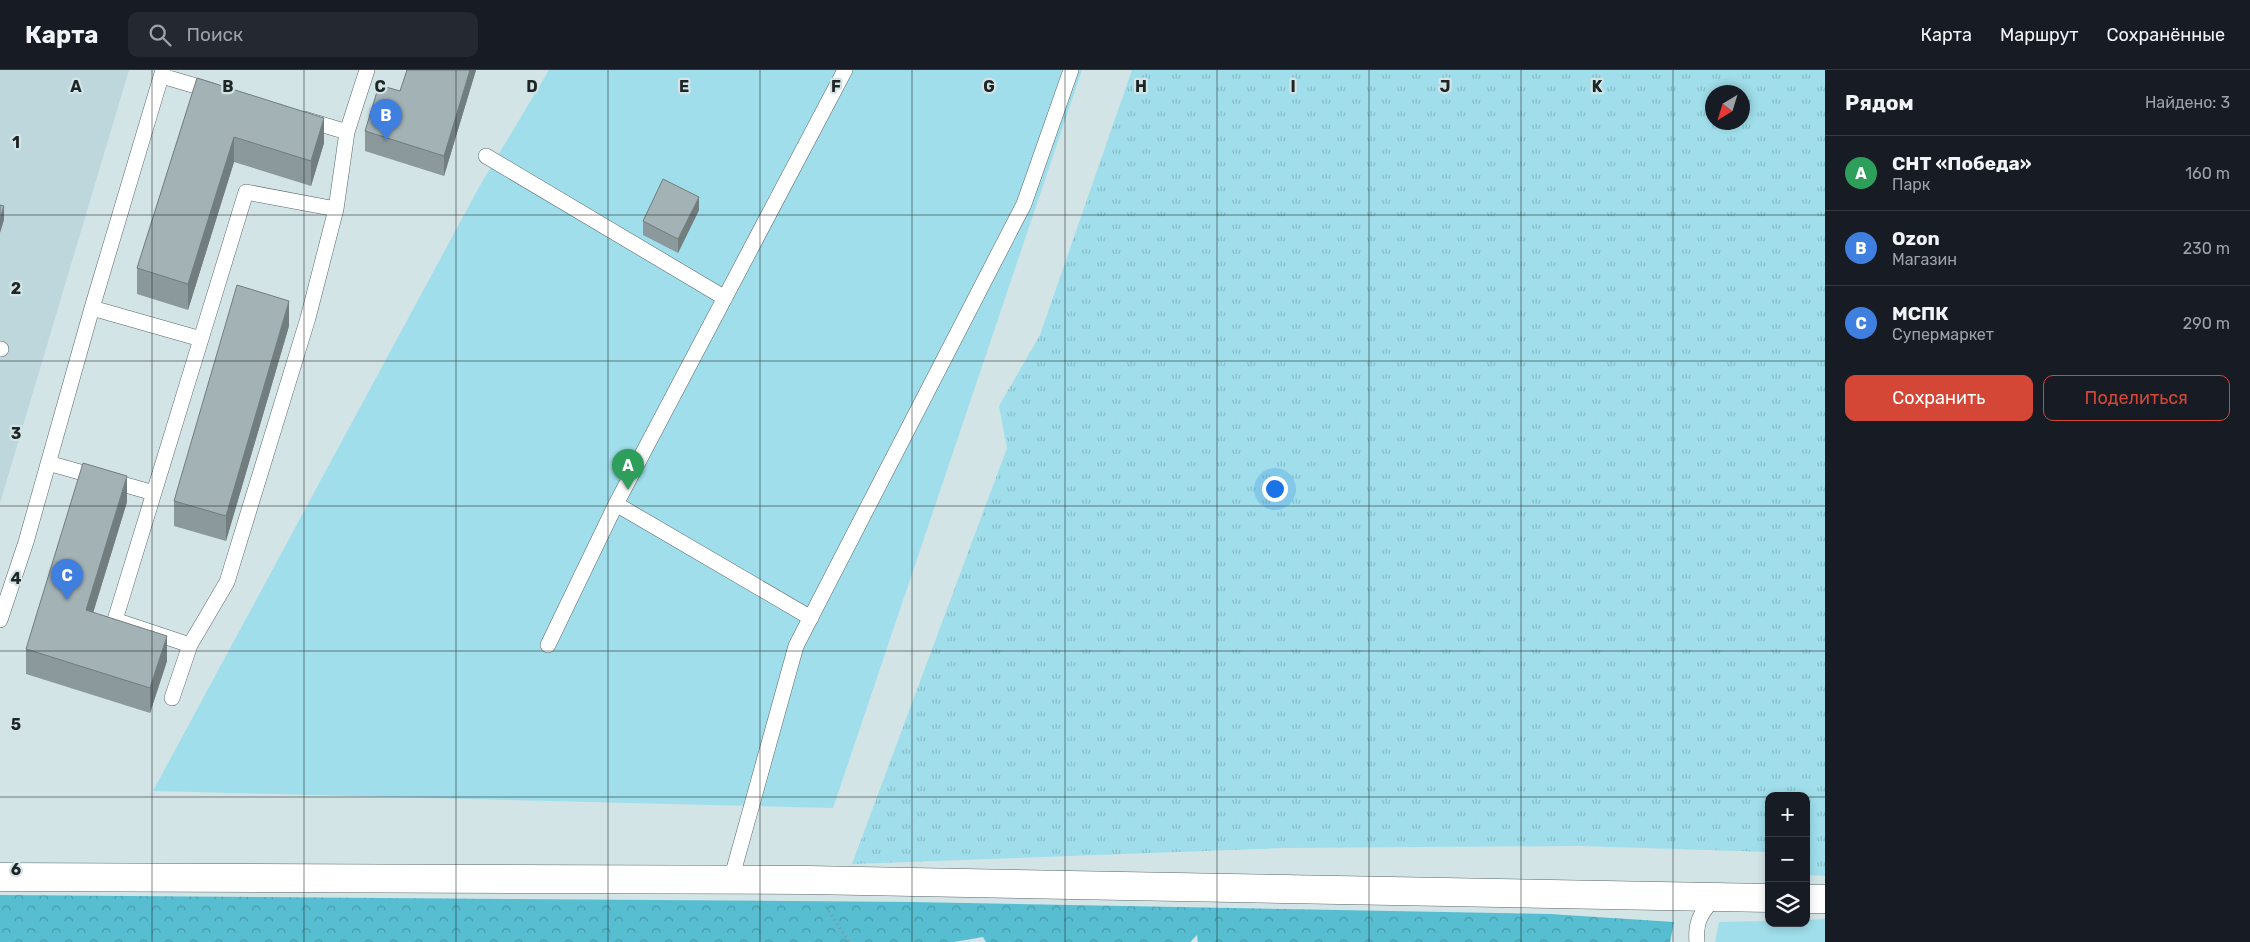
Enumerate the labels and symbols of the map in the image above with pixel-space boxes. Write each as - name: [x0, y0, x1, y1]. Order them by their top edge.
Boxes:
- text: A: [70, 77, 82, 96]
- text: B: [222, 77, 234, 96]
- text: C: [374, 77, 386, 96]
- text: D: [526, 77, 538, 96]
- text: E: [679, 77, 689, 96]
- text: F: [831, 77, 841, 96]
- text: G: [983, 77, 995, 96]
- text: H: [1135, 77, 1147, 96]
- text: I: [1290, 77, 1296, 96]
- text: J: [1440, 77, 1450, 96]
- text: K: [1592, 77, 1603, 96]
- north arrow: [1705, 85, 1750, 130]
- pin: B: [370, 99, 402, 140]
- text: 1: [12, 133, 20, 152]
- text: 2: [11, 279, 21, 298]
- text: 3: [11, 424, 21, 443]
- pin: A: [612, 449, 644, 490]
- your location: [1262, 476, 1288, 502]
- pin: C: [51, 559, 83, 600]
- text: 4: [11, 569, 22, 588]
- text: 5: [11, 715, 21, 734]
- text: 6: [11, 860, 21, 879]

